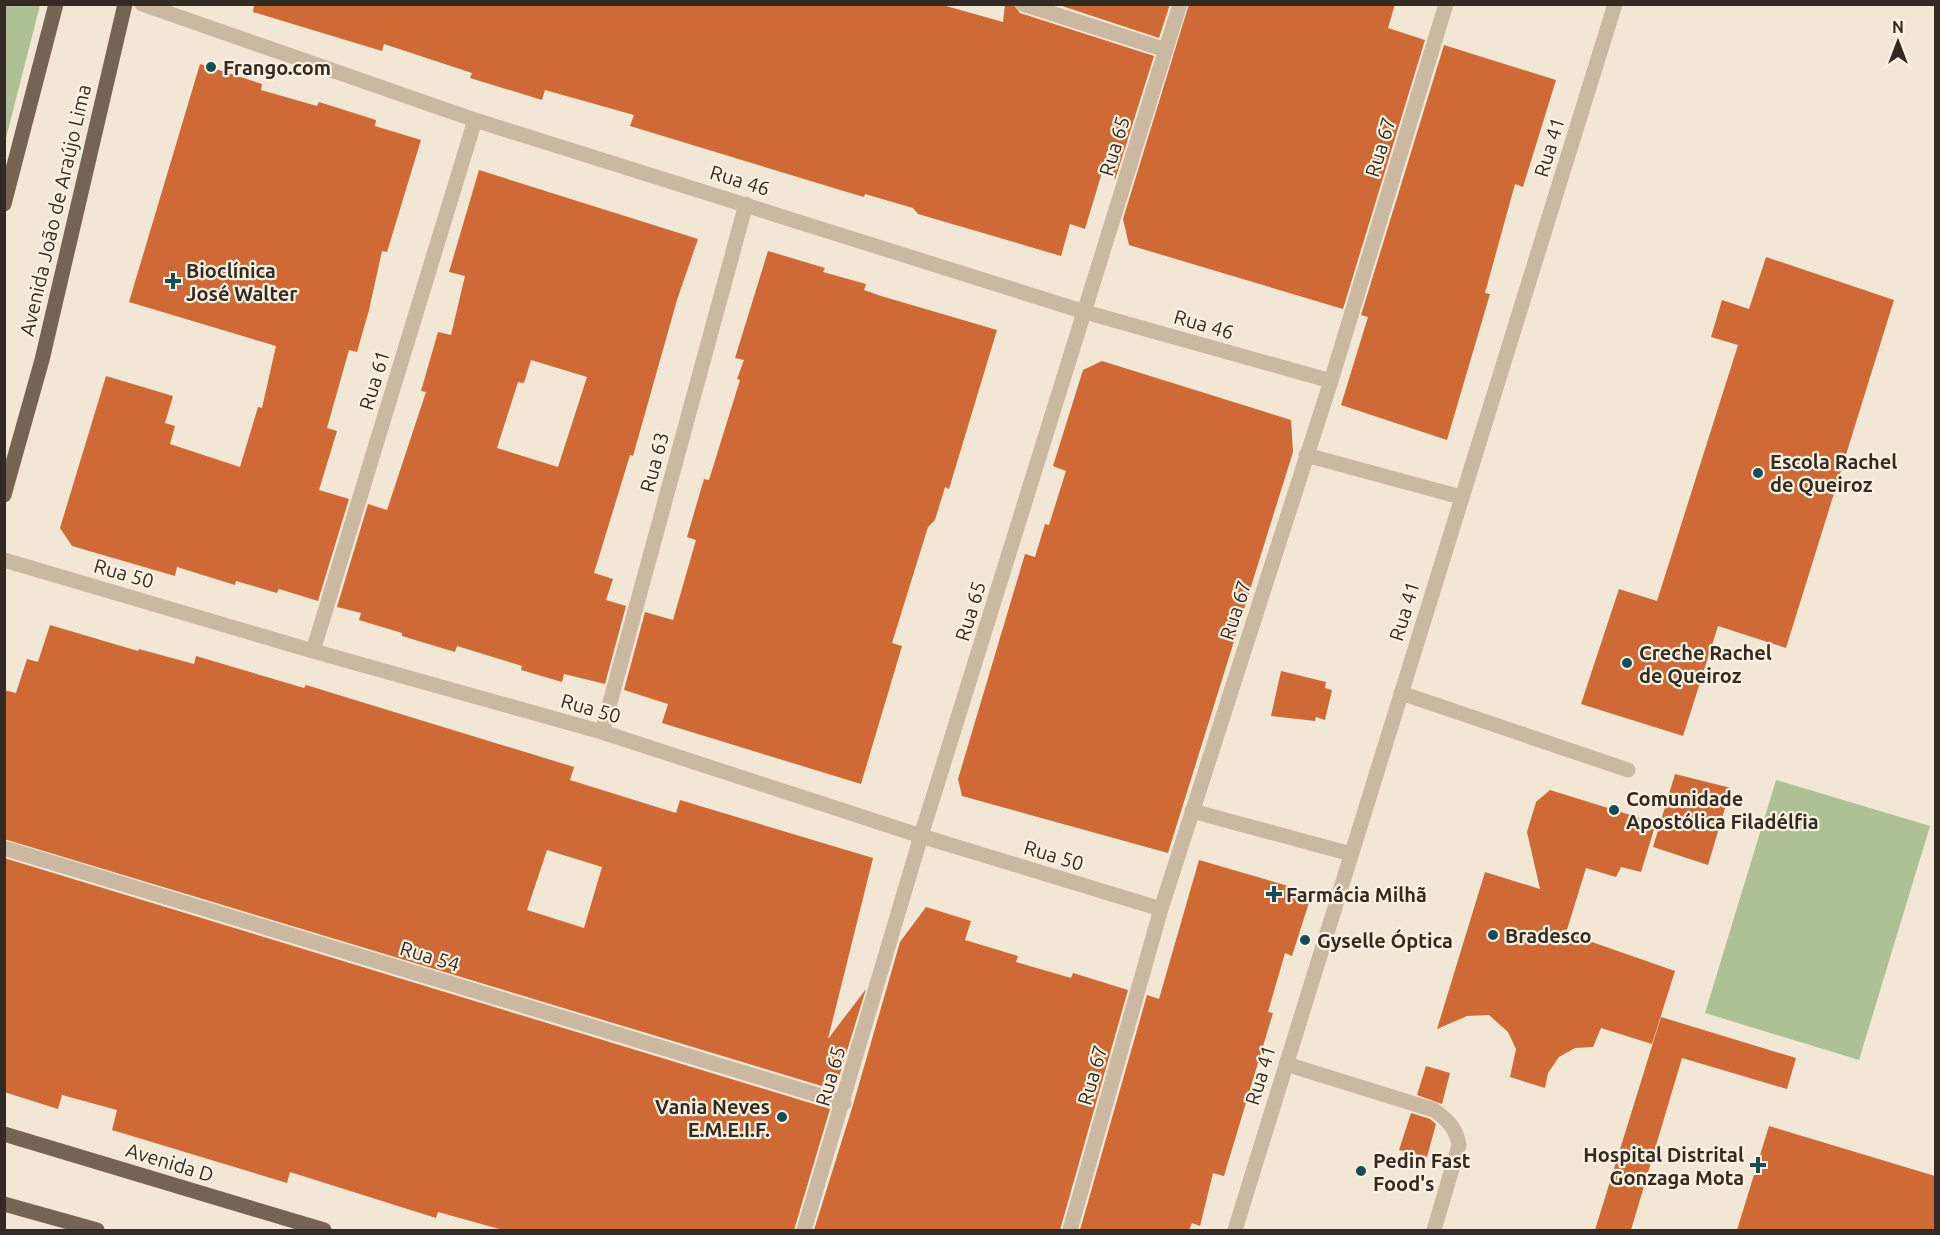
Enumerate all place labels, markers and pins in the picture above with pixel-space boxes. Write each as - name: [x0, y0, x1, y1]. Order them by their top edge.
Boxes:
- place label: Frango.com: [223, 56, 331, 79]
- marker: Frango.com: [204, 60, 218, 74]
- place label: Bioclínica José Walter: [186, 259, 298, 305]
- marker: Bioclínica José Walter: [164, 272, 182, 290]
- place label: Escola Rachel de Queiroz: [1770, 450, 1897, 496]
- marker: Escola Rachel de Queiroz: [1751, 466, 1765, 480]
- place label: Creche Rachel de Queiroz: [1639, 641, 1772, 687]
- marker: Creche Rachel de Queiroz: [1620, 656, 1634, 670]
- place label: Comunidade Apostólica Filadélfia: [1626, 787, 1819, 833]
- marker: Comunidade Apostólica Filadélfia: [1607, 803, 1621, 817]
- place label: Farmácia Milhã: [1286, 883, 1427, 906]
- marker: Farmácia Milhã: [1267, 887, 1281, 901]
- place label: Bradesco: [1505, 924, 1592, 947]
- marker: Bradesco: [1486, 928, 1500, 942]
- place label: Gyselle Óptica: [1317, 929, 1453, 952]
- marker: Gyselle Óptica: [1298, 933, 1312, 947]
- place label: Vania Neves E.M.E.I.F.: [655, 1095, 770, 1141]
- marker: Vania Neves E.M.E.I.F.: [775, 1110, 789, 1124]
- place label: Hospital Distrital Gonzaga Mota: [1583, 1143, 1744, 1189]
- place label: Pedin Fast Food's: [1373, 1149, 1471, 1195]
- marker: Hospital Distrital Gonzaga Mota: [1749, 1156, 1767, 1174]
- marker: Pedin Fast Food's: [1354, 1164, 1368, 1178]

